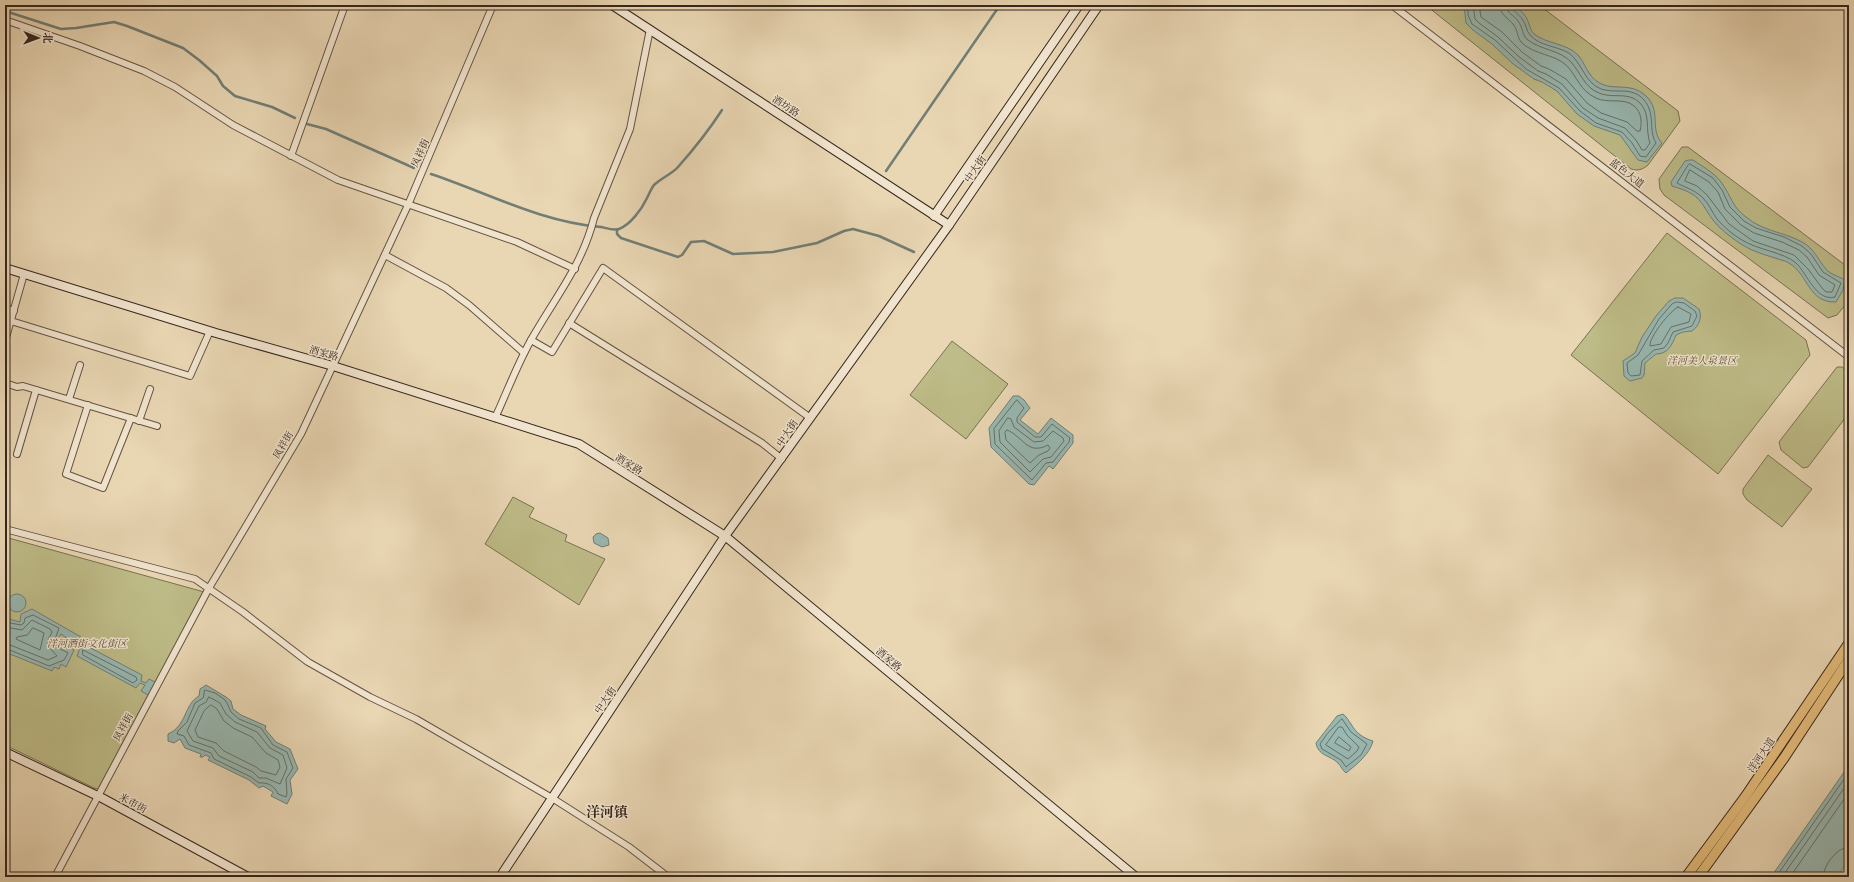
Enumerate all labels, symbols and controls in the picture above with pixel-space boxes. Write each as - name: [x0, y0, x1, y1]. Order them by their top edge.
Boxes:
- north arrow: [18, 18, 58, 58]
- text: 北: [41, 33, 55, 44]
- street label: 酒坊路: [770, 92, 802, 120]
- street label: 凤祥街: [408, 137, 432, 169]
- street label: 中大街: [961, 153, 989, 185]
- street label: 蓝色大道: [1607, 156, 1647, 190]
- street label: 酒家路: [308, 343, 340, 363]
- park label: 洋河美人泉景区: [1667, 354, 1739, 367]
- street label: 中大街: [773, 417, 801, 449]
- street label: 凤祥街: [270, 429, 296, 461]
- street label: 酒家路: [613, 451, 645, 477]
- park label: 洋河酒街文化街区: [47, 637, 129, 650]
- street label: 酒家路: [873, 644, 905, 674]
- street label: 中大街: [591, 684, 619, 716]
- street label: 凤祥街: [110, 711, 136, 743]
- street label: 洋河大道: [1744, 735, 1778, 775]
- street label: 米市街: [117, 790, 149, 816]
- district label: 洋河镇: [586, 803, 628, 821]

